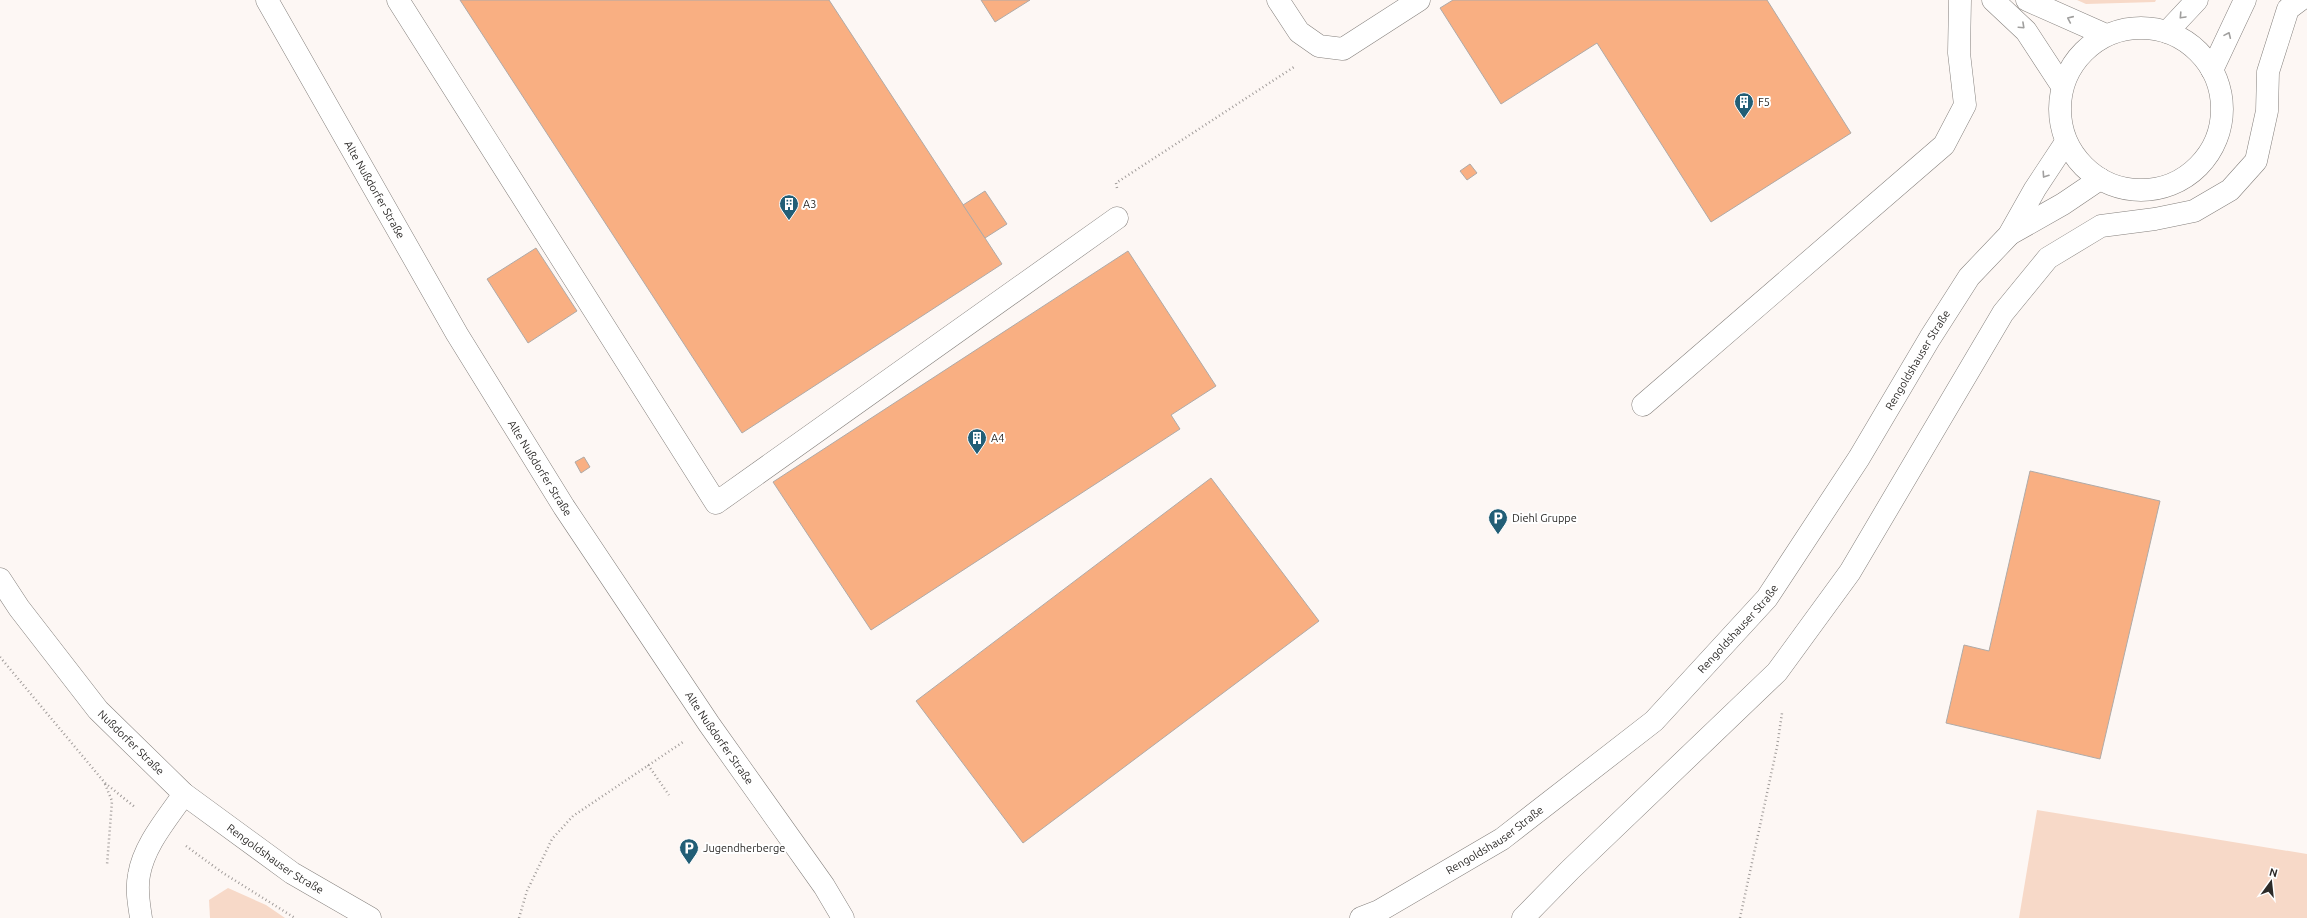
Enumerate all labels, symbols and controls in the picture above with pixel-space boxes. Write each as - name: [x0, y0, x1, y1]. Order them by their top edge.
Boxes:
- one-way arrow: [2179, 11, 2186, 19]
- one-way arrow: [2067, 16, 2074, 24]
- one-way arrow: [2017, 22, 2025, 29]
- one-way arrow: [2223, 31, 2231, 39]
- building icon: F5: [1733, 91, 1755, 119]
- place label: F5: [1758, 96, 1770, 108]
- street label: Alte Nußdorfer Straße: [342, 139, 407, 240]
- one-way arrow: [2042, 171, 2050, 178]
- building icon: A3: [778, 193, 800, 221]
- place label: A3: [803, 198, 816, 210]
- street label: Rengoldshauser Straße: [1883, 308, 1952, 412]
- street label: Alte Nußdorfer Straße: [506, 418, 574, 518]
- building icon: A4: [966, 427, 988, 455]
- place label: A4: [991, 432, 1004, 444]
- parking icon: Diehl Gruppe: [1487, 507, 1509, 535]
- place label: Diehl Gruppe: [1512, 512, 1577, 524]
- street label: Rengoldshauser Straße: [1695, 582, 1780, 675]
- street label: Alte Nußdorfer Straße: [683, 689, 756, 787]
- street label: Nußdorfer Straße: [96, 708, 167, 777]
- street label: Rengoldshauser Straße: [1444, 803, 1546, 877]
- street label: Rengoldshauser Straße: [225, 822, 326, 896]
- parking icon: Jugendherberge: [678, 837, 700, 865]
- place label: Jugendherberge: [703, 842, 785, 854]
- north arrow: [2251, 862, 2291, 902]
- text: N: [2268, 865, 2279, 879]

